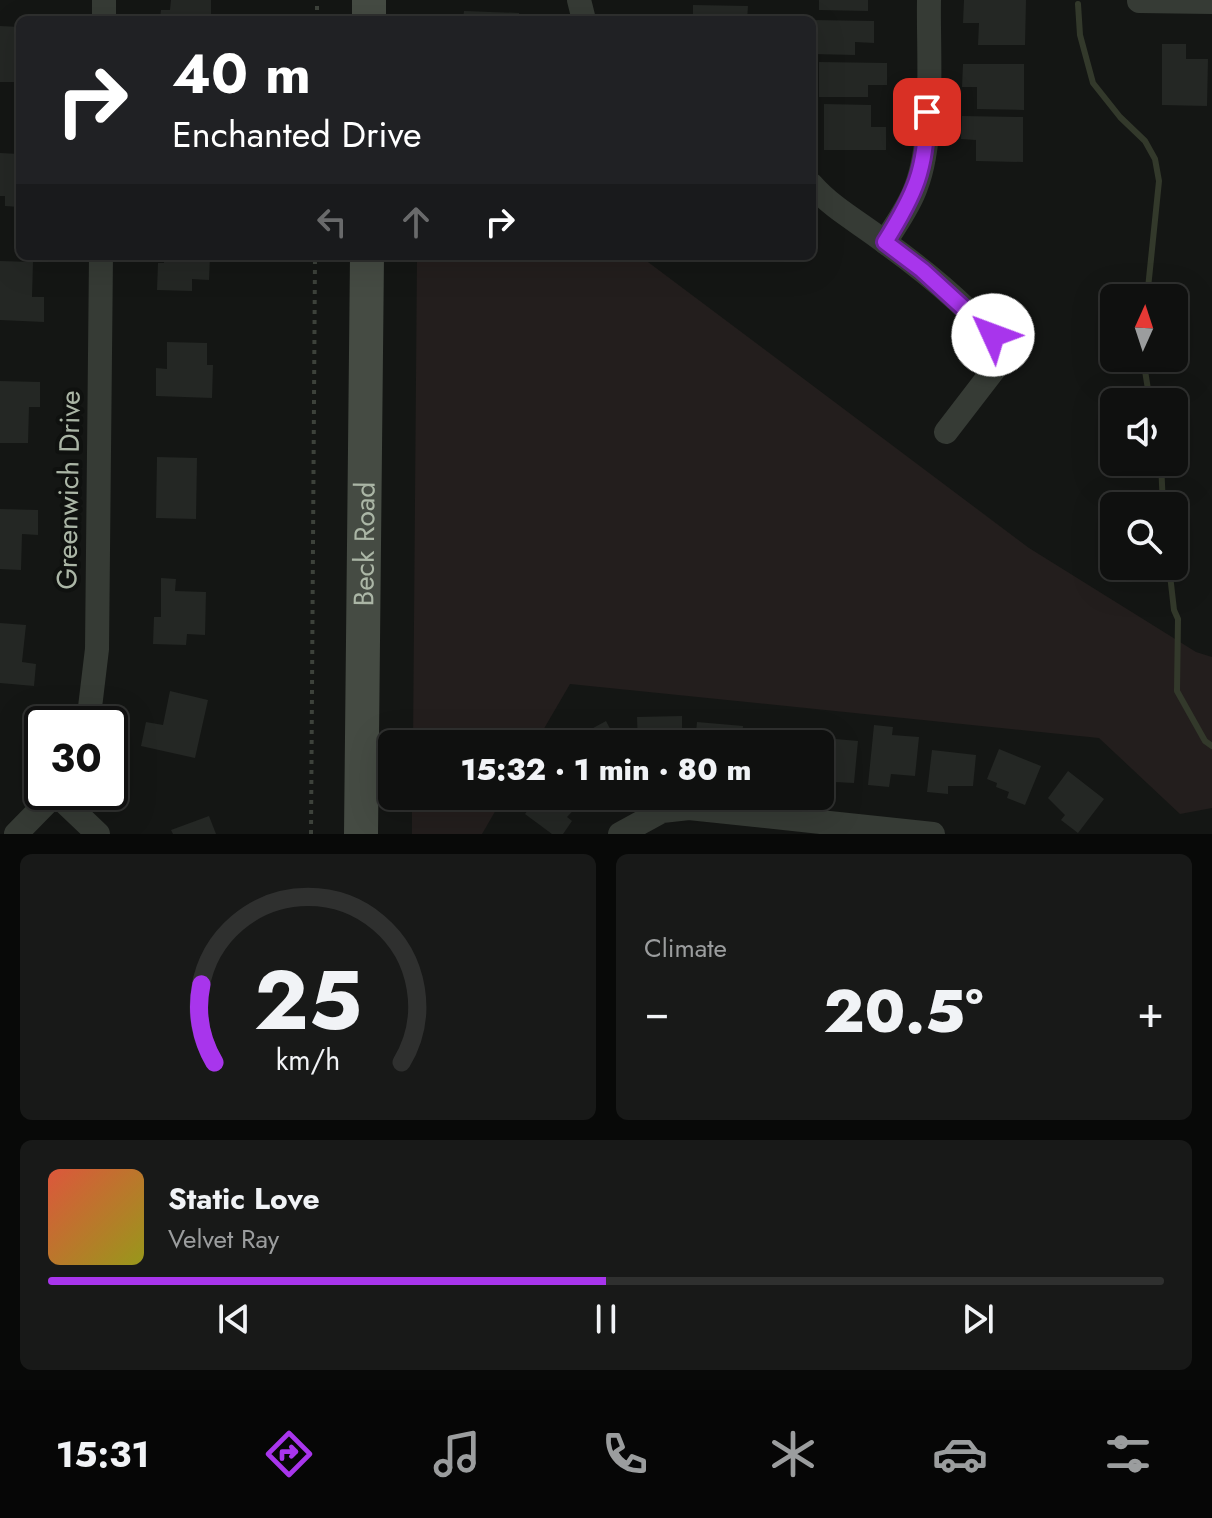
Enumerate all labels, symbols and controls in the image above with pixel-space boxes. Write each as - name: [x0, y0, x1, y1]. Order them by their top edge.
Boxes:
- text: 40 m: [172, 33, 311, 114]
- icon: right: [40, 48, 144, 152]
- pin: [893, 78, 961, 146]
- icon: arrive: [905, 90, 949, 134]
- text: Enchanted Drive: [172, 108, 422, 160]
- icon: left: [310, 200, 354, 244]
- icon: ahead: [394, 200, 438, 244]
- icon: right: [478, 200, 522, 244]
- north arrow: [1100, 284, 1188, 372]
- map controls: [1100, 284, 1188, 580]
- position arrow: [951, 293, 1035, 377]
- button: sound: [1100, 388, 1188, 476]
- street label: Greenwich Drive: [46, 390, 91, 590]
- street label: Beck Road: [343, 482, 386, 607]
- button: search: [1100, 492, 1188, 580]
- speed limit sign: 30: [24, 706, 128, 810]
- text: 15:32 · 1 min · 80 m: [460, 748, 752, 791]
- text: Climate: [644, 929, 727, 967]
- text: 25: [254, 940, 362, 1060]
- text: 20.5°: [824, 968, 983, 1055]
- text: −: [644, 980, 670, 1044]
- text: +: [1137, 980, 1164, 1044]
- text: km/h: [276, 1039, 340, 1081]
- text: Static Love: [168, 1177, 320, 1220]
- text: Velvet Ray: [168, 1220, 279, 1258]
- icon: previous: [212, 1297, 256, 1341]
- icon: pause: [584, 1297, 628, 1341]
- icon: next: [956, 1297, 1000, 1341]
- icon: directions: [261, 1426, 317, 1482]
- icon: music: [429, 1426, 485, 1482]
- icon: phone: [597, 1426, 653, 1482]
- icon: climate: [765, 1426, 821, 1482]
- icon: car: [932, 1426, 988, 1482]
- icon: filters: [1100, 1426, 1156, 1482]
- text: 15:31: [56, 1428, 150, 1480]

